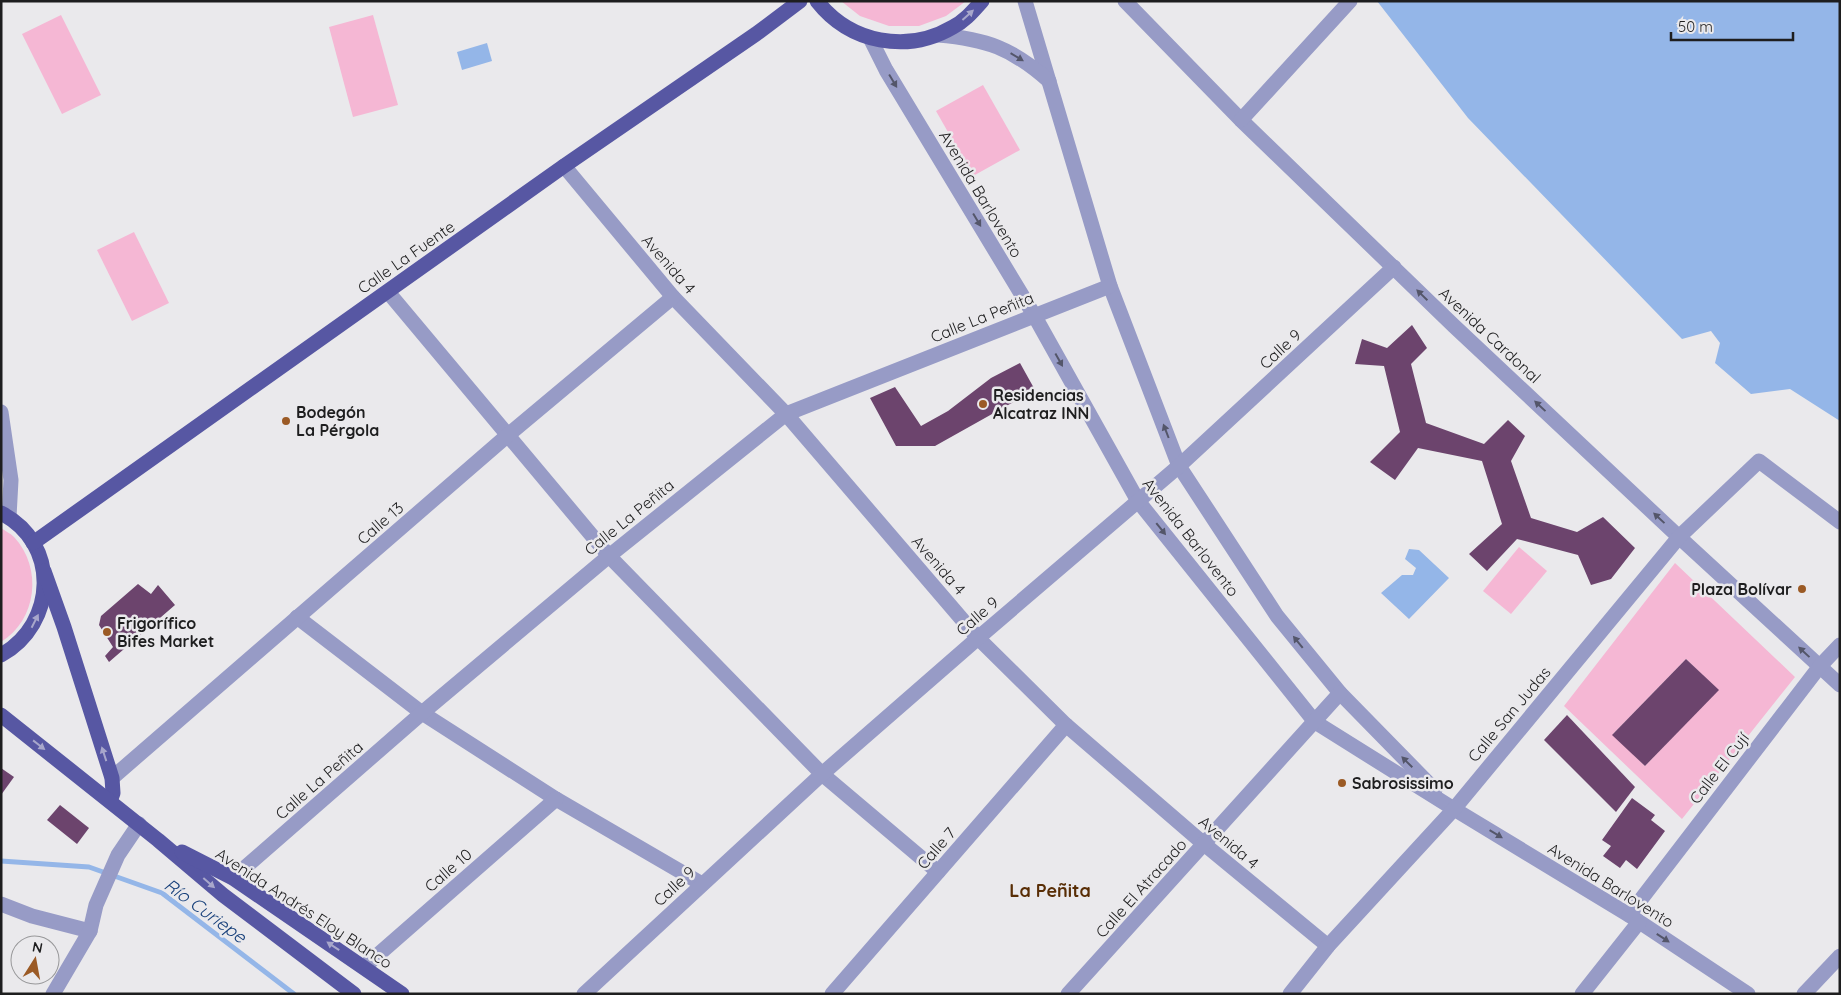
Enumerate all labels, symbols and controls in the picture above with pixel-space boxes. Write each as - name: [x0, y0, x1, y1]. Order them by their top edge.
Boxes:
- one-way arrow: [962, 9, 974, 21]
- scale bar: [1671, 10, 1794, 42]
- text: 50 m: [1678, 17, 1713, 36]
- one-way arrow: [1011, 52, 1024, 61]
- one-way arrow: [888, 75, 897, 88]
- street label: Avenida Barlovento: [935, 127, 1027, 261]
- one-way arrow: [972, 214, 981, 227]
- street label: Calle La Fuente: [354, 216, 458, 298]
- street label: Avenida 4: [638, 230, 700, 298]
- street label: Avenida Cardonal: [1435, 283, 1545, 387]
- street label: Calle La Peñita: [927, 287, 1037, 347]
- one-way arrow: [1417, 289, 1429, 301]
- street label: Calle 9: [1255, 325, 1305, 373]
- one-way arrow: [1055, 353, 1063, 368]
- place label: Residencias Alcatraz INN: [993, 385, 1089, 423]
- marker: Residencias Alcatraz INN: [977, 398, 989, 410]
- one-way arrow: [1535, 400, 1547, 412]
- place label: Bodegón La Pérgola: [296, 402, 379, 440]
- marker: Bodegón La Pérgola: [280, 415, 292, 427]
- one-way arrow: [1162, 423, 1170, 438]
- street label: Avenida Barlovento: [1139, 474, 1243, 600]
- street label: Calle La Peñita: [580, 475, 678, 559]
- street label: Calle 13: [353, 497, 407, 549]
- one-way arrow: [1653, 512, 1665, 524]
- one-way arrow: [1155, 522, 1166, 535]
- street label: Avenida 4: [908, 531, 970, 599]
- place label: Plaza Bolívar: [1691, 579, 1792, 599]
- marker: Plaza Bolívar: [1796, 583, 1808, 595]
- street label: Calle 9: [952, 592, 1002, 640]
- place label: Frigorífico Bifes Market: [117, 613, 214, 651]
- one-way arrow: [31, 614, 39, 628]
- marker: Frigorífico Bifes Market: [101, 626, 113, 638]
- one-way arrow: [1292, 636, 1303, 649]
- one-way arrow: [1798, 646, 1810, 658]
- street label: Calle San Judas: [1463, 662, 1555, 766]
- street label: Calle El Cují: [1685, 728, 1753, 808]
- street label: Calle La Peñita: [271, 737, 367, 823]
- one-way arrow: [33, 740, 46, 751]
- one-way arrow: [100, 746, 108, 761]
- one-way arrow: [1401, 756, 1413, 768]
- place label: Sabrosissimo: [1352, 773, 1454, 793]
- marker: Sabrosissimo: [1336, 777, 1348, 789]
- street label: Avenida 4: [1195, 811, 1263, 873]
- street label: Calle 7: [912, 823, 960, 873]
- one-way arrow: [1489, 830, 1502, 839]
- street label: Calle El Atracado: [1091, 834, 1191, 942]
- street label: Avenida Barlovento: [1544, 838, 1678, 932]
- street label: Avenida Andrés Eloy Blanco: [212, 843, 396, 973]
- street label: Calle 10: [420, 844, 476, 896]
- street label: Calle 9: [649, 862, 699, 910]
- water label: Río Curiepe: [160, 873, 251, 949]
- one-way arrow: [202, 877, 214, 889]
- district label: La Peñita: [1009, 879, 1091, 902]
- one-way arrow: [1657, 934, 1670, 943]
- north arrow: [10, 935, 60, 985]
- text: N: [31, 937, 44, 957]
- one-way arrow: [326, 941, 340, 951]

